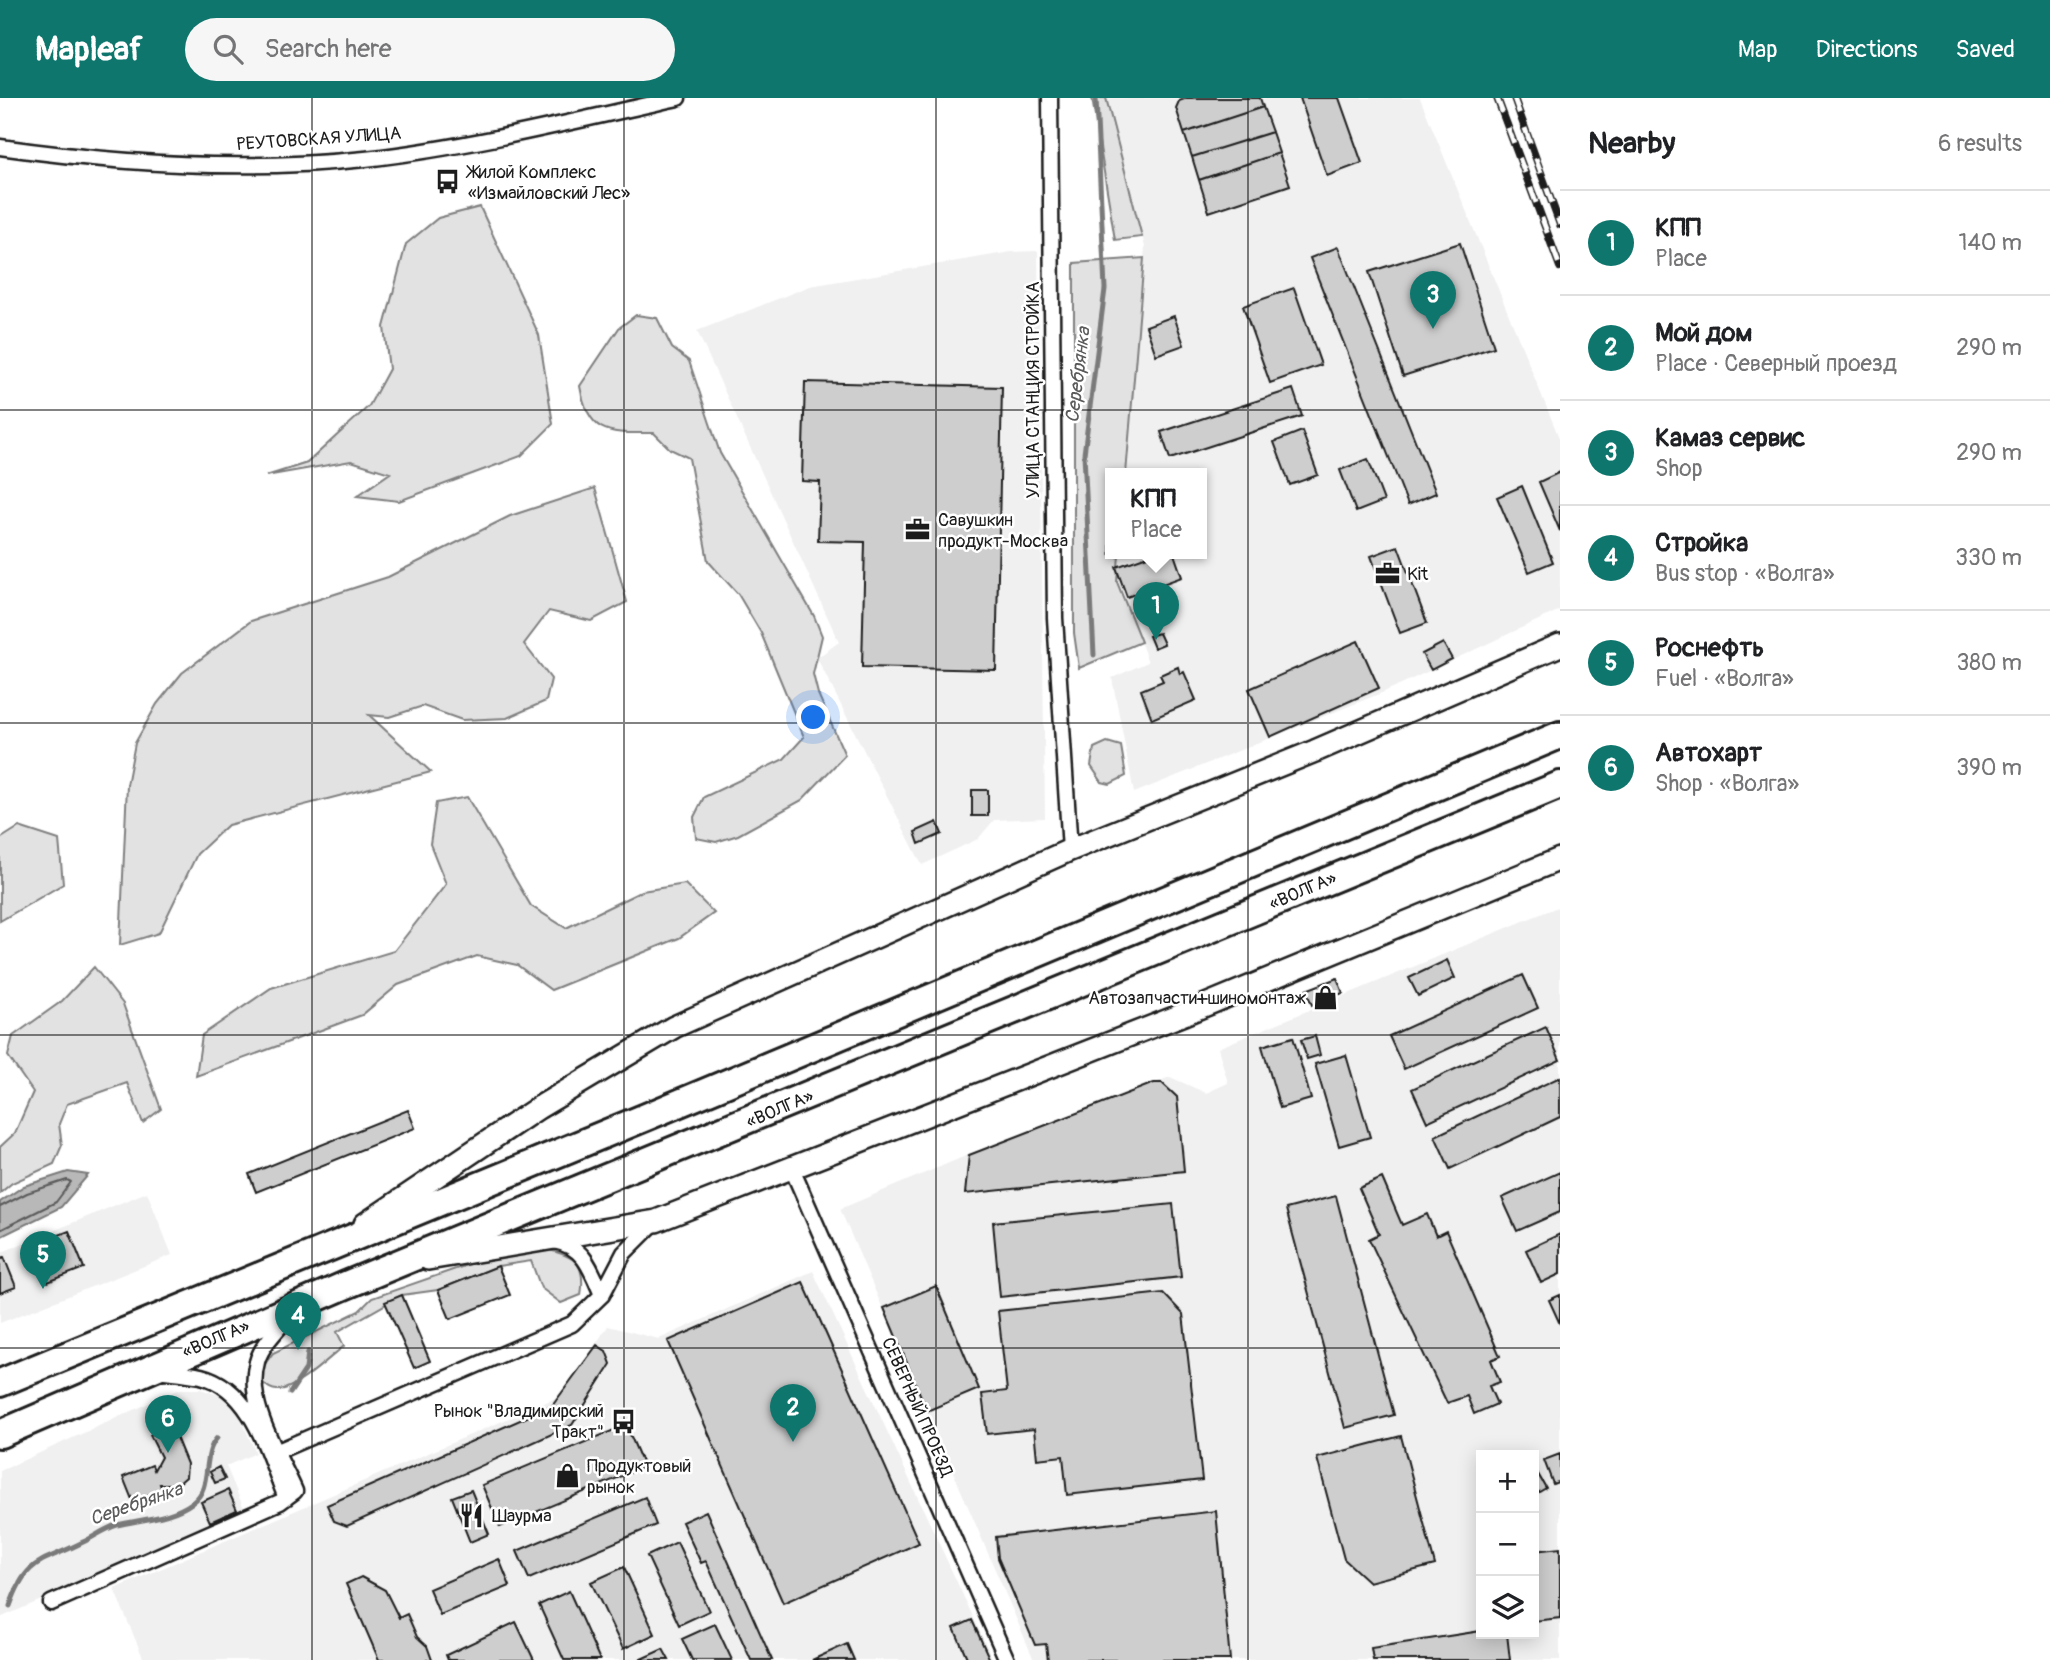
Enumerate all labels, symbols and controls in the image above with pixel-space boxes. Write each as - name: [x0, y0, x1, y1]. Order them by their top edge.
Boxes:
- search box: [185, 18, 675, 81]
- text: Mapleaf: [35, 29, 143, 70]
- icon: search: [209, 30, 247, 68]
- text: Search here: [265, 33, 392, 65]
- text: Map: [1738, 35, 1778, 64]
- text: Directions: [1816, 35, 1917, 64]
- text: Saved: [1955, 35, 2015, 64]
- street label: РЕУТОВСКАЯ УЛИЦА: [236, 122, 402, 156]
- text: Nearby: [1588, 125, 1675, 162]
- text: 6 results: [1938, 129, 2022, 158]
- place label: Жилой Комплекс «Измайловский Лес»: [465, 161, 630, 205]
- bus stop icon: Жилой Комплекс «Измайловский Лес»: [434, 168, 462, 196]
- text: КПП: [1655, 212, 1701, 244]
- text: 1: [1607, 228, 1616, 257]
- text: 140 m: [1959, 228, 2022, 257]
- text: Place: [1655, 244, 1707, 273]
- pin: 3: [1410, 271, 1456, 329]
- street label: УЛИЦА СТАНЦИЯ СТРОЙКА: [1022, 281, 1045, 499]
- text: Мой дом: [1655, 317, 1753, 349]
- water label: Серебрянка: [1060, 325, 1096, 424]
- text: 2: [1605, 333, 1617, 362]
- text: 290 m: [1956, 333, 2022, 362]
- text: Place · Северный проезд: [1655, 349, 1897, 378]
- text: Камаз сервис: [1655, 422, 1805, 454]
- text: 3: [1605, 438, 1617, 467]
- text: 290 m: [1956, 438, 2022, 467]
- text: Shop: [1655, 454, 1703, 483]
- popup: [1105, 468, 1207, 559]
- text: КПП: [1130, 483, 1176, 515]
- place label: Савушкин продукт-Москва: [938, 509, 1068, 553]
- text: Place: [1130, 515, 1182, 544]
- office icon: Савушкин продукт-Москва: [904, 516, 932, 544]
- text: Стройка: [1655, 527, 1748, 559]
- text: 4: [1604, 543, 1618, 572]
- text: 330 m: [1955, 543, 2022, 572]
- text: Bus stop · «Волга»: [1655, 559, 1834, 588]
- office icon: Kit: [1373, 560, 1401, 588]
- place label: Kit: [1407, 563, 1429, 586]
- pin: 1: [1133, 582, 1179, 640]
- text: Роснефть: [1655, 632, 1764, 664]
- text: 5: [1605, 648, 1617, 677]
- text: 380 m: [1956, 648, 2022, 677]
- text: Fuel · «Волга»: [1655, 664, 1794, 693]
- your location: [796, 700, 830, 734]
- text: Автохарт: [1655, 737, 1762, 769]
- text: 6: [1604, 753, 1618, 782]
- text: 390 m: [1956, 753, 2022, 782]
- text: Shop · «Волга»: [1655, 769, 1799, 798]
- street label: «ВОЛГА»: [1266, 867, 1340, 915]
- shop icon: Автозапчасти+шиномонтаж: [1312, 984, 1340, 1012]
- place label: Автозапчасти+шиномонтаж: [1088, 987, 1306, 1010]
- street label: «ВОЛГА»: [743, 1085, 817, 1133]
- pin: 5: [20, 1231, 66, 1289]
- pin: 4: [275, 1292, 321, 1350]
- street label: «ВОЛГА»: [179, 1315, 253, 1363]
- street label: СЕВЕРНЫЙ ПРОЕЗД: [876, 1334, 958, 1480]
- pin: 2: [770, 1384, 816, 1442]
- pin: 6: [145, 1395, 191, 1453]
- place label: Рынок "Владимирский Тракт": [434, 1400, 604, 1444]
- bus stop icon: Рынок "Владимирский Тракт": [610, 1407, 638, 1435]
- map controls: [1476, 1450, 1539, 1639]
- button: +: [1476, 1450, 1539, 1513]
- place label: Продуктовый рынок: [587, 1455, 692, 1499]
- shop icon: Продуктовый рынок: [553, 1462, 581, 1490]
- water label: Серебрянка: [87, 1477, 187, 1531]
- restaurant icon: Шаурма: [458, 1502, 486, 1530]
- place label: Шаурма: [492, 1505, 552, 1528]
- button: −: [1476, 1513, 1539, 1576]
- button: layers: [1476, 1576, 1539, 1639]

